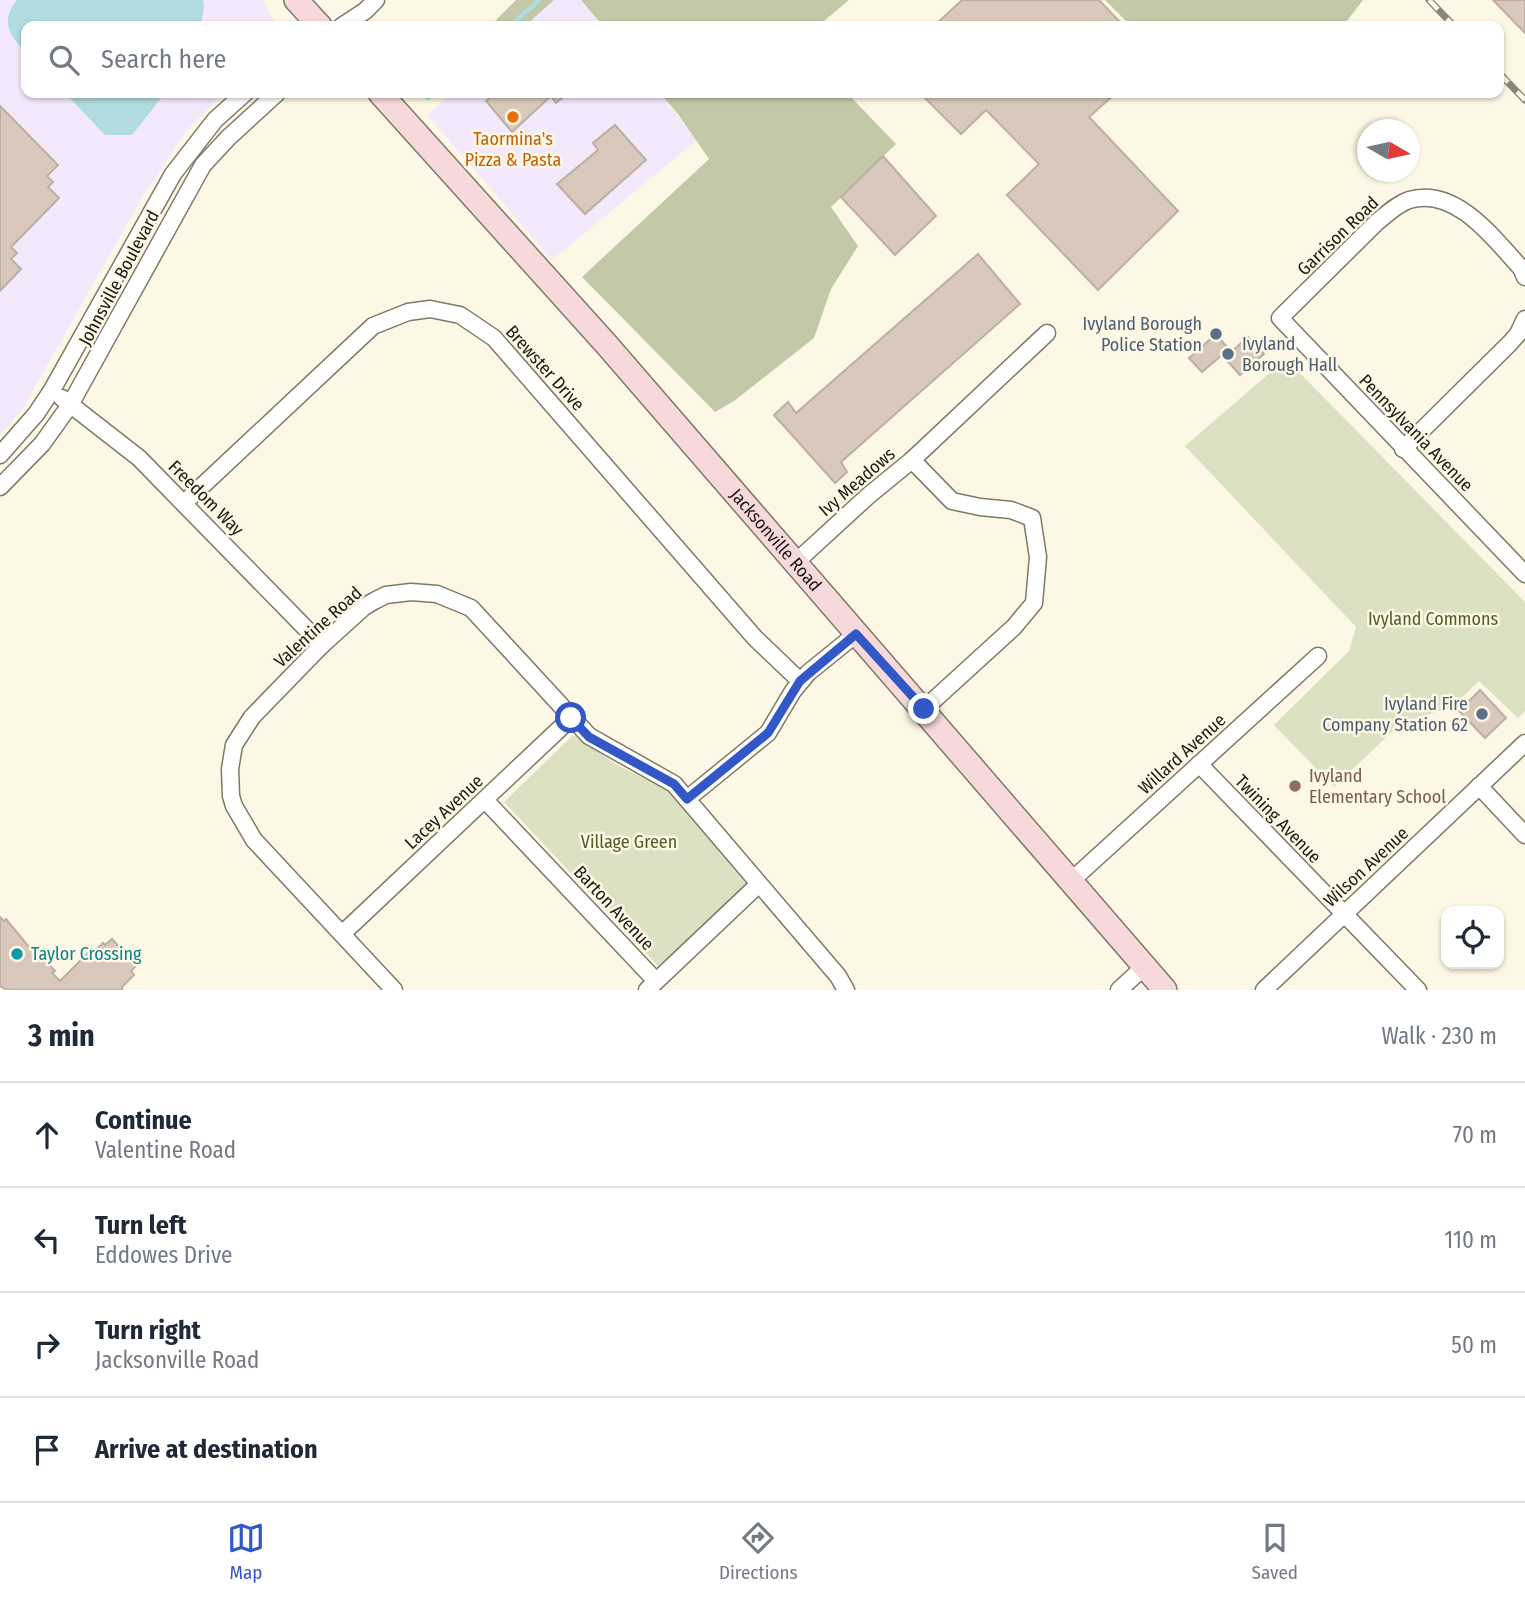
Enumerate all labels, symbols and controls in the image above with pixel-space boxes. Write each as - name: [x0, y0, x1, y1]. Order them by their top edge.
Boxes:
- search box: [21, 21, 1504, 98]
- icon: search: [45, 41, 83, 79]
- text: Search here: [101, 44, 226, 75]
- marker: Taormina's Pizza & Pasta: [505, 109, 521, 125]
- north arrow: [1357, 119, 1420, 182]
- place label: Taormina's Pizza & Pasta: [465, 128, 561, 171]
- street label: Garrison Road: [1293, 192, 1383, 280]
- street label: Johnsville Boulevard: [74, 207, 164, 349]
- place label: Ivyland Borough Police Station: [1082, 313, 1202, 356]
- street label: Brewster Drive: [501, 321, 589, 415]
- marker: Ivyland Borough Police Station: [1208, 326, 1224, 342]
- place label: Ivyland Borough Hall: [1242, 333, 1337, 376]
- marker: Ivyland Borough Hall: [1220, 346, 1236, 362]
- street label: Pennsylvania Avenue: [1354, 370, 1478, 496]
- street label: Ivy Meadows: [814, 443, 900, 521]
- street label: Freedom Way: [164, 456, 248, 540]
- street label: Jacksonville Road: [725, 484, 826, 596]
- street label: Valentine Road: [270, 582, 366, 672]
- park label: Ivyland Commons: [1368, 608, 1498, 630]
- route end: [908, 693, 939, 724]
- place label: Ivyland Fire Company Station 62: [1322, 693, 1468, 736]
- route start: [555, 702, 586, 733]
- marker: Ivyland Fire Company Station 62: [1474, 706, 1490, 722]
- street label: Willard Avenue: [1134, 709, 1230, 799]
- place label: Ivyland Elementary School: [1309, 765, 1446, 808]
- street label: Lacey Avenue: [400, 770, 488, 854]
- street label: Twining Avenue: [1230, 770, 1326, 868]
- marker: Ivyland Elementary School: [1287, 778, 1303, 794]
- street label: Wilson Avenue: [1319, 822, 1413, 912]
- park label: Village Green: [581, 831, 677, 853]
- street label: Barton Avenue: [569, 861, 659, 955]
- map controls: [1441, 906, 1504, 969]
- button: locate: [1441, 906, 1504, 969]
- place label: Taylor Crossing: [31, 943, 142, 965]
- marker: Taylor Crossing: [9, 946, 25, 962]
- text: 3 min: [28, 1018, 95, 1054]
- text: Walk · 230 m: [1381, 1022, 1497, 1050]
- text: Continue: [95, 1105, 192, 1136]
- icon: ahead: [28, 1116, 66, 1154]
- text: 70 m: [1453, 1121, 1497, 1149]
- text: Valentine Road: [95, 1136, 236, 1164]
- text: Turn left: [95, 1210, 187, 1241]
- icon: left: [28, 1221, 66, 1259]
- text: 110 m: [1444, 1226, 1497, 1254]
- text: Eddowes Drive: [95, 1241, 232, 1269]
- text: Turn right: [95, 1315, 201, 1346]
- icon: right: [28, 1326, 66, 1364]
- text: 50 m: [1451, 1331, 1497, 1359]
- text: Jacksonville Road: [95, 1346, 259, 1374]
- icon: arrive: [28, 1431, 66, 1469]
- text: Arrive at destination: [95, 1434, 318, 1465]
- tab: Map: [227, 1519, 265, 1584]
- tab: Directions: [719, 1519, 798, 1584]
- tab: Saved: [1252, 1519, 1298, 1584]

